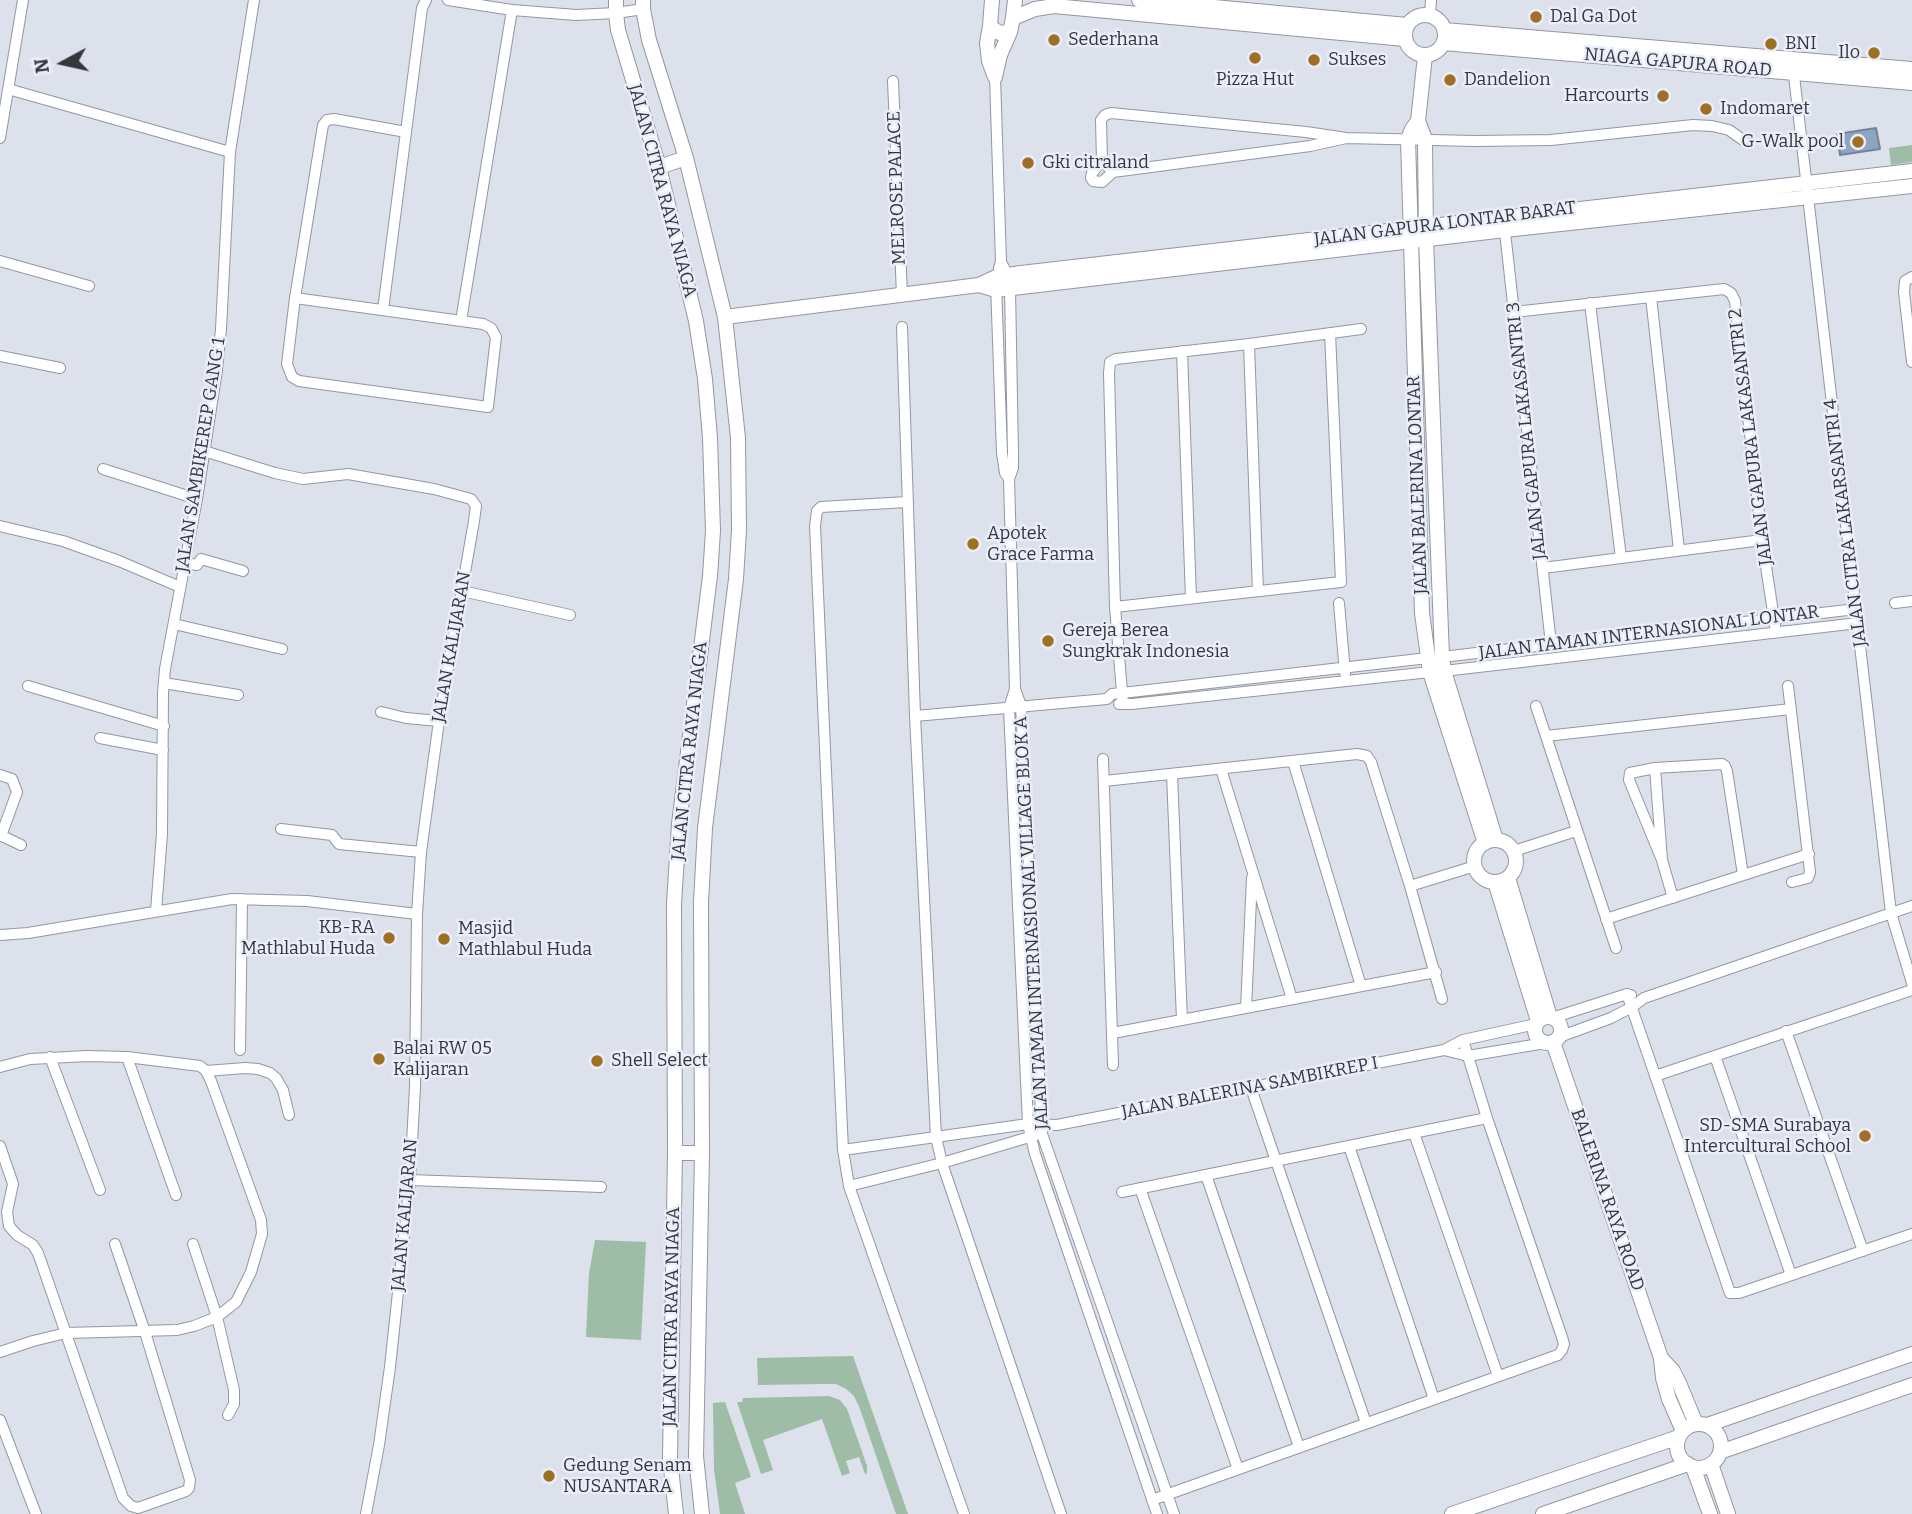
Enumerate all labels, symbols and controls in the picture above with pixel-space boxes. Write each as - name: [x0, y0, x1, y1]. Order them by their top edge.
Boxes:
- place label: Dal Ga Dot: [1550, 6, 1637, 28]
- marker: Dal Ga Dot: [1528, 9, 1544, 25]
- north arrow: [28, 28, 98, 98]
- place label: Sederhana: [1068, 29, 1159, 51]
- marker: Sederhana: [1046, 32, 1062, 48]
- place label: BNI: [1785, 33, 1817, 55]
- marker: BNI: [1763, 36, 1779, 52]
- place label: Ilo: [1838, 42, 1860, 64]
- street label: NIAGA GAPURA ROAD: [1583, 44, 1773, 82]
- marker: Ilo: [1866, 45, 1882, 61]
- place label: Sukses: [1328, 49, 1386, 71]
- marker: Pizza Hut: [1247, 50, 1263, 66]
- marker: Sukses: [1306, 52, 1322, 68]
- text: N: [29, 57, 54, 75]
- place label: Pizza Hut: [1216, 69, 1294, 91]
- place label: Dandelion: [1464, 69, 1551, 91]
- marker: Dandelion: [1442, 72, 1458, 88]
- street label: JALAN CITRA RAYA NIAGA: [623, 82, 701, 300]
- place label: Harcourts: [1564, 85, 1649, 107]
- marker: Harcourts: [1655, 88, 1671, 104]
- place label: Indomaret: [1720, 98, 1810, 120]
- marker: Indomaret: [1698, 101, 1714, 117]
- street label: MELROSE PALACE: [884, 111, 910, 265]
- place label: G-Walk pool: [1741, 131, 1844, 153]
- marker: G-Walk pool: [1850, 134, 1866, 150]
- place label: Gki citraland: [1042, 152, 1149, 174]
- marker: Gki citraland: [1020, 155, 1036, 171]
- street label: JALAN GAPURA LONTAR BARAT: [1313, 197, 1577, 251]
- street label: JALAN GAPURA LAKASANTRI 3: [1503, 301, 1551, 561]
- street label: JALAN GAPURA LAKASANTRI 2: [1725, 307, 1777, 567]
- street label: JALAN SAMBIKEREP GANG 1: [172, 336, 230, 574]
- street label: JALAN BALERINA LONTAR: [1403, 375, 1433, 595]
- street label: JALAN CITRA LAKARSANTRI 4: [1820, 398, 1872, 648]
- place label: Apotek Grace Farma: [987, 523, 1094, 566]
- marker: Apotek Grace Farma: [965, 536, 981, 552]
- street label: JALAN KALIJARAN: [428, 570, 476, 724]
- street label: JALAN TAMAN INTERNASIONAL LONTAR: [1478, 601, 1820, 665]
- place label: Gereja Berea Sungkrak Indonesia: [1062, 620, 1229, 662]
- marker: Gereja Berea Sungkrak Indonesia: [1040, 633, 1056, 649]
- street label: JALAN CITRA RAYA NIAGA: [668, 640, 712, 862]
- street label: JALAN TAMAN INTERNASIONAL VILLAGE BLOK A: [1010, 716, 1054, 1130]
- place label: KB-RA Mathlabul Huda: [241, 917, 375, 960]
- place label: Masjid Mathlabul Huda: [458, 918, 592, 960]
- marker: KB-RA Mathlabul Huda: [381, 930, 397, 946]
- marker: Masjid Mathlabul Huda: [436, 931, 452, 947]
- place label: Balai RW 05 Kalijaran: [393, 1038, 492, 1080]
- place label: Shell Select: [611, 1050, 708, 1072]
- marker: Balai RW 05 Kalijaran: [371, 1051, 387, 1067]
- street label: JALAN BALERINA SAMBIKREP I: [1120, 1052, 1380, 1124]
- marker: Shell Select: [589, 1053, 605, 1069]
- street label: BALERINA RAYA ROAD: [1566, 1106, 1648, 1294]
- place label: SD-SMA Surabaya Intercultural School: [1684, 1115, 1851, 1158]
- marker: SD-SMA Surabaya Intercultural School: [1857, 1128, 1873, 1144]
- street label: JALAN KALIJARAN: [388, 1138, 422, 1292]
- street label: JALAN CITRA RAYA NIAGA: [659, 1207, 685, 1427]
- place label: Gedung Senam NUSANTARA: [563, 1455, 692, 1498]
- marker: Gedung Senam NUSANTARA: [541, 1468, 557, 1484]

